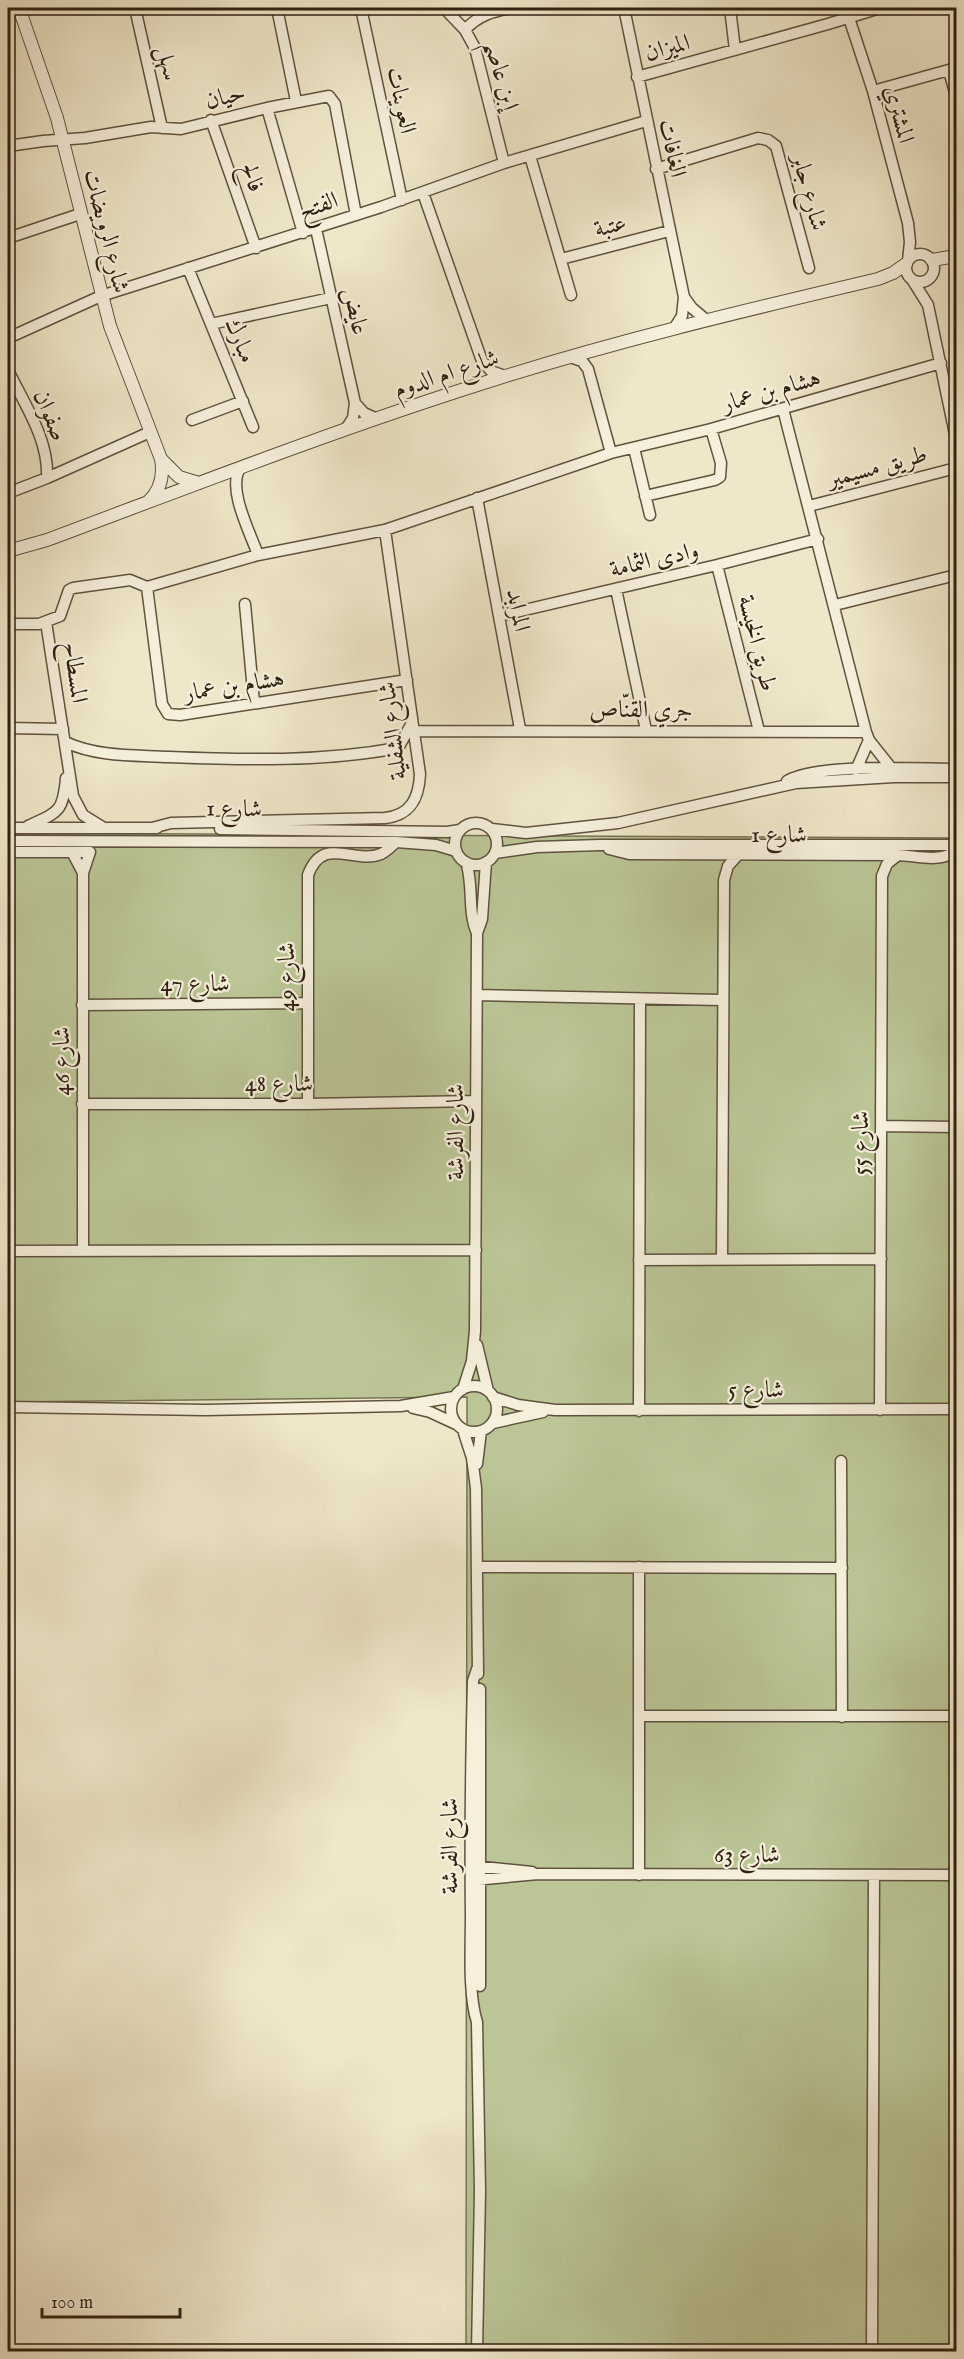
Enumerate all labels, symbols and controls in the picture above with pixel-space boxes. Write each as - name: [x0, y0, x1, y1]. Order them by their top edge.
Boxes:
- street label: الميزان: [641, 28, 694, 69]
- street label: إبن عاصم: [469, 37, 526, 118]
- street label: سهل: [149, 43, 186, 84]
- street label: العوينات: [378, 64, 423, 136]
- street label: حيان: [202, 77, 249, 117]
- street label: المشتري: [874, 82, 921, 147]
- street label: الغافات: [650, 116, 693, 180]
- street label: شارع جابر: [780, 148, 834, 235]
- street label: فالح: [229, 159, 271, 197]
- street label: شارع الرويضات: [72, 166, 136, 297]
- street label: الفتح: [295, 185, 344, 231]
- street label: عتبة: [591, 208, 630, 245]
- street label: عايض: [334, 285, 375, 338]
- street label: مبارك: [217, 313, 263, 368]
- street label: شارع ام الدوم: [390, 343, 504, 410]
- street label: هشام بن عمار: [717, 363, 825, 425]
- street label: صفوان: [25, 385, 74, 446]
- street label: طريق مسيمير: [821, 439, 931, 496]
- street label: وادى الثمامة: [607, 535, 702, 586]
- street label: المرابد: [498, 586, 537, 634]
- street label: طريق الخيسة: [730, 592, 783, 695]
- street label: المسطاح: [51, 639, 94, 706]
- street label: هشام بن عمار: [180, 663, 287, 714]
- street label: شارع الشفلية: [372, 680, 418, 782]
- street label: جري القنّاص: [589, 693, 693, 728]
- street label: شارع 1: [206, 794, 262, 828]
- street label: شارع 1: [751, 820, 807, 854]
- street label: شارع 49: [272, 942, 306, 1012]
- street label: شارع 47: [160, 969, 230, 1003]
- street label: شارع 46: [47, 1027, 81, 1095]
- street label: شارع 48: [245, 1069, 313, 1103]
- street label: شارع الفرشة: [441, 1084, 475, 1180]
- street label: شارع 55: [846, 1111, 880, 1175]
- street label: شارع 5: [728, 1375, 784, 1409]
- street label: شارع الفرشة: [435, 1798, 469, 1894]
- street label: شارع 63: [714, 1840, 780, 1874]
- scale bar: [42, 2281, 180, 2319]
- text: 100 m: [51, 2292, 93, 2315]

